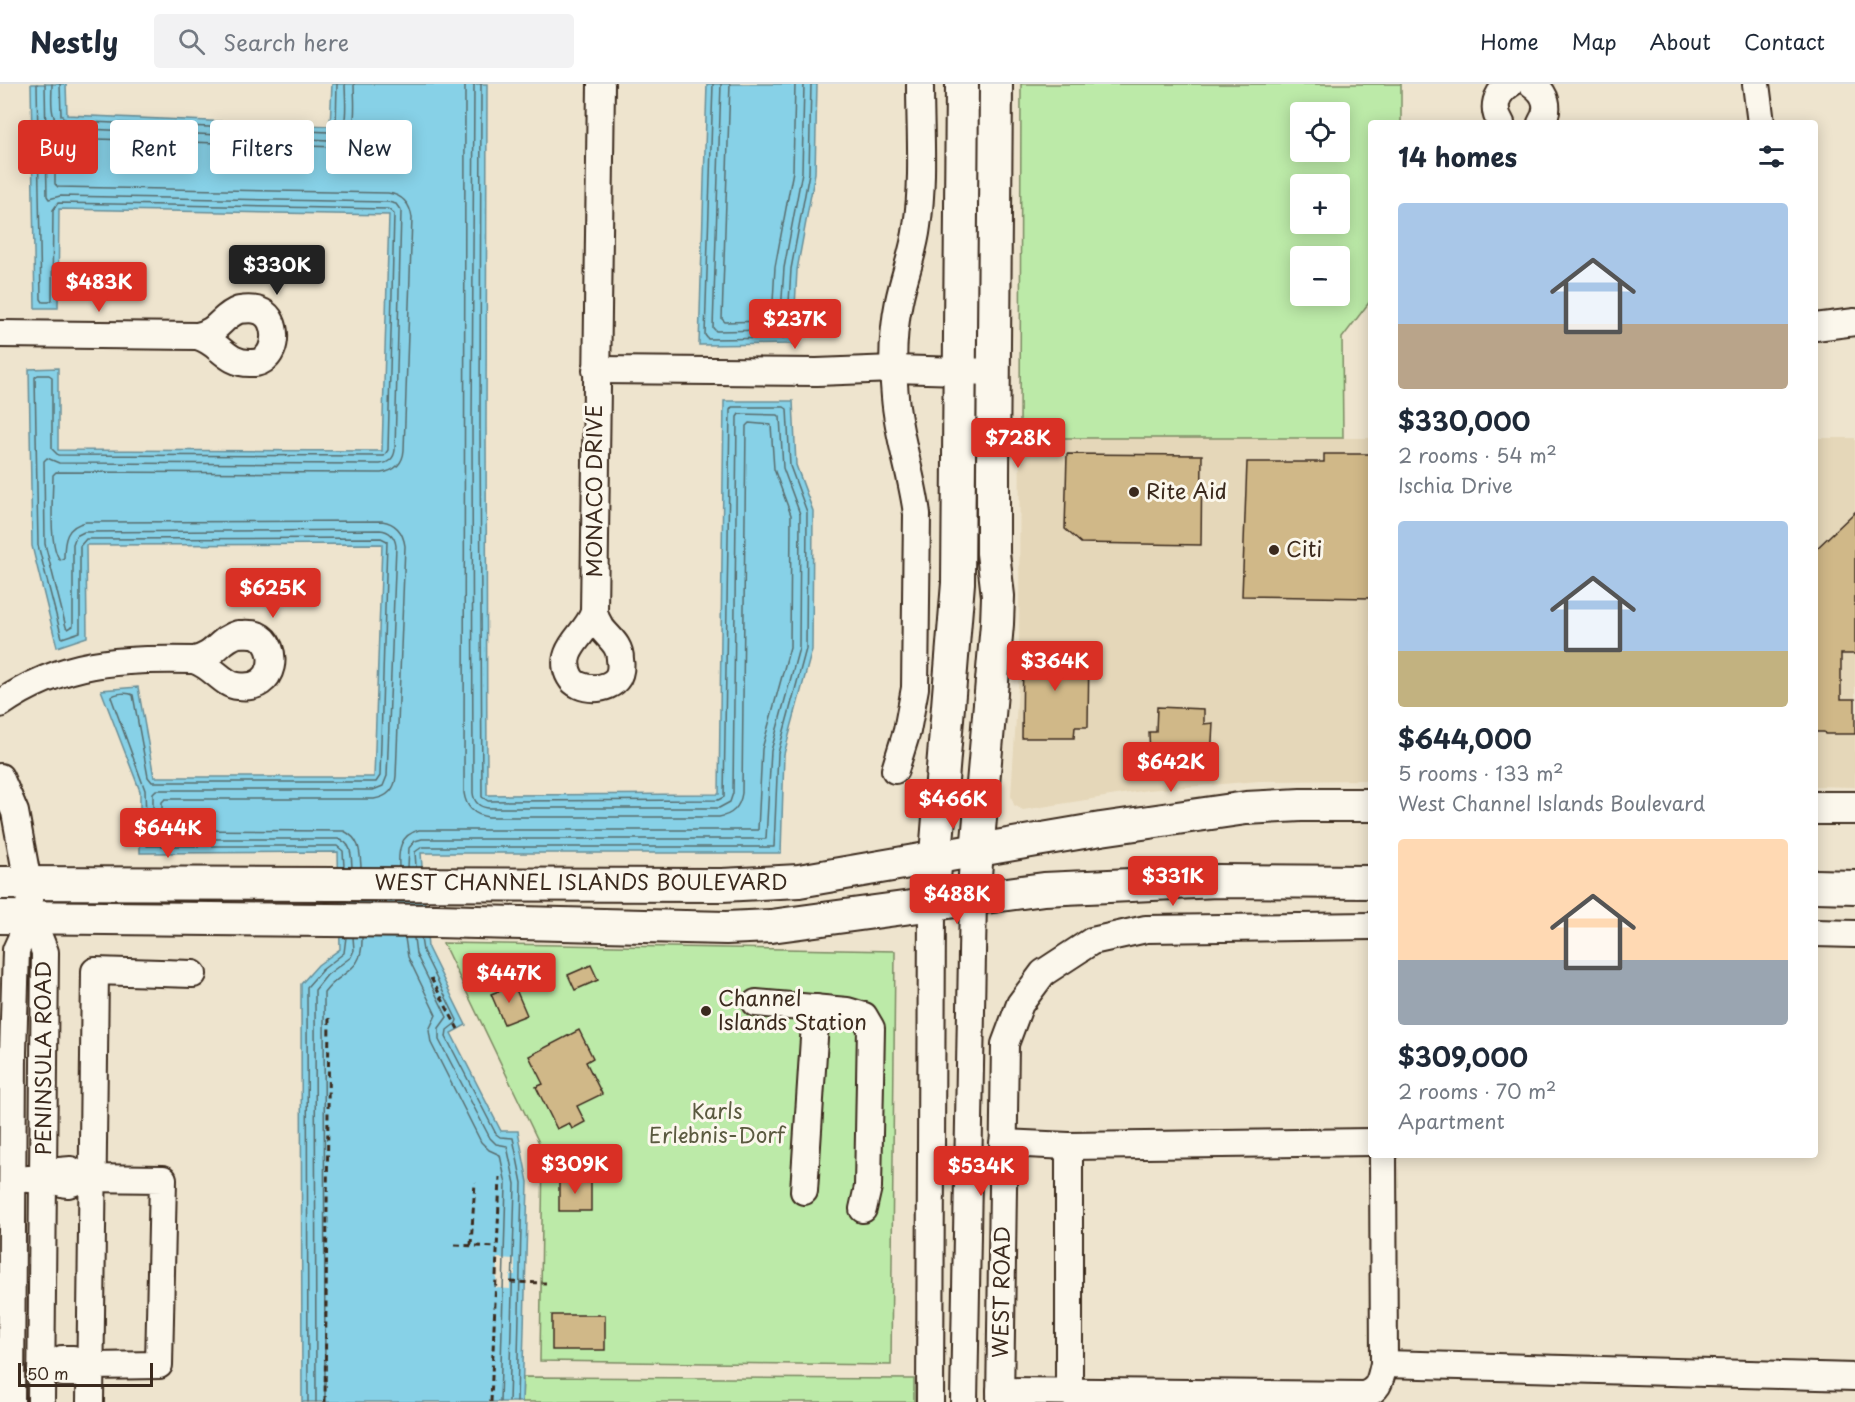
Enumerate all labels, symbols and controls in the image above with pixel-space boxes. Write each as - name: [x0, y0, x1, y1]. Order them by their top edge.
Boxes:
- search box: [154, 14, 574, 68]
- text: Nestly: [30, 20, 118, 63]
- icon: search: [175, 25, 208, 58]
- text: Search here: [223, 25, 349, 58]
- text: Home: [1480, 25, 1539, 57]
- text: Map: [1572, 25, 1617, 57]
- text: About: [1650, 25, 1711, 57]
- text: Contact: [1744, 25, 1825, 57]
- map controls: [1290, 102, 1350, 306]
- button: locate: [1290, 102, 1350, 162]
- chip: Buy: [18, 120, 98, 174]
- chip: Rent: [110, 120, 198, 174]
- chip: Filters: [210, 120, 314, 174]
- chip: New: [326, 120, 412, 174]
- text: 14 homes: [1398, 137, 1517, 176]
- icon: filters: [1755, 140, 1788, 173]
- button: +: [1290, 174, 1350, 234]
- icon: home: [1539, 242, 1647, 350]
- pin: $330K: [235, 245, 319, 296]
- button: −: [1290, 246, 1350, 306]
- text: $330K: [243, 249, 311, 279]
- pin: $483K: [57, 262, 141, 313]
- text: $483K: [66, 266, 132, 296]
- pin: $237K: [753, 299, 837, 350]
- text: $237K: [763, 303, 827, 333]
- text: $330,000: [1398, 401, 1531, 440]
- street label: MONACO DRIVE: [577, 404, 609, 578]
- pin: $728K: [976, 418, 1060, 469]
- text: $728K: [985, 422, 1051, 452]
- text: 2 rooms · 54 m²: [1398, 440, 1557, 470]
- text: Ischia Drive: [1398, 470, 1513, 500]
- place label: Rite Aid: [1146, 474, 1227, 506]
- marker: Rite Aid: [1127, 485, 1141, 499]
- place label: Citi: [1286, 532, 1322, 564]
- marker: Citi: [1267, 543, 1281, 557]
- icon: home: [1539, 560, 1647, 668]
- pin: $625K: [231, 568, 315, 619]
- text: $625K: [240, 572, 306, 602]
- pin: $364K: [1013, 641, 1097, 692]
- text: $364K: [1021, 645, 1089, 675]
- text: $644,000: [1398, 719, 1532, 758]
- pin: $642K: [1129, 742, 1213, 793]
- text: $642K: [1137, 746, 1205, 776]
- text: 5 rooms · 133 m²: [1398, 758, 1564, 788]
- pin: $466K: [911, 779, 995, 830]
- text: $466K: [919, 783, 987, 813]
- text: West Channel Islands Boulevard: [1398, 788, 1705, 818]
- pin: $644K: [126, 808, 210, 859]
- text: $644K: [134, 812, 202, 842]
- pin: $331K: [1131, 856, 1215, 907]
- text: $331K: [1142, 860, 1204, 890]
- street label: WEST CHANNEL ISLANDS BOULEVARD: [374, 865, 788, 897]
- pin: $488K: [915, 874, 999, 925]
- text: $488K: [924, 878, 990, 908]
- icon: home: [1539, 878, 1647, 986]
- pin: $447K: [467, 953, 551, 1004]
- text: $447K: [477, 957, 541, 987]
- street label: PENINSULA ROAD: [26, 961, 58, 1155]
- place label: Channel Islands Station: [718, 981, 867, 1037]
- marker: Channel Islands Station: [699, 1004, 713, 1018]
- text: $309,000: [1398, 1037, 1528, 1076]
- text: 2 rooms · 70 m²: [1398, 1076, 1556, 1106]
- park label: Karls Erlebnis-Dorf: [649, 1094, 787, 1150]
- text: Apartment: [1398, 1106, 1505, 1136]
- pin: $309K: [533, 1144, 617, 1195]
- pin: $534K: [939, 1146, 1023, 1197]
- text: $309K: [541, 1148, 609, 1178]
- text: $534K: [948, 1150, 1014, 1180]
- street label: WEST ROAD: [983, 1226, 1017, 1358]
- scale bar: [18, 1360, 153, 1388]
- text: 50 m: [27, 1361, 68, 1385]

